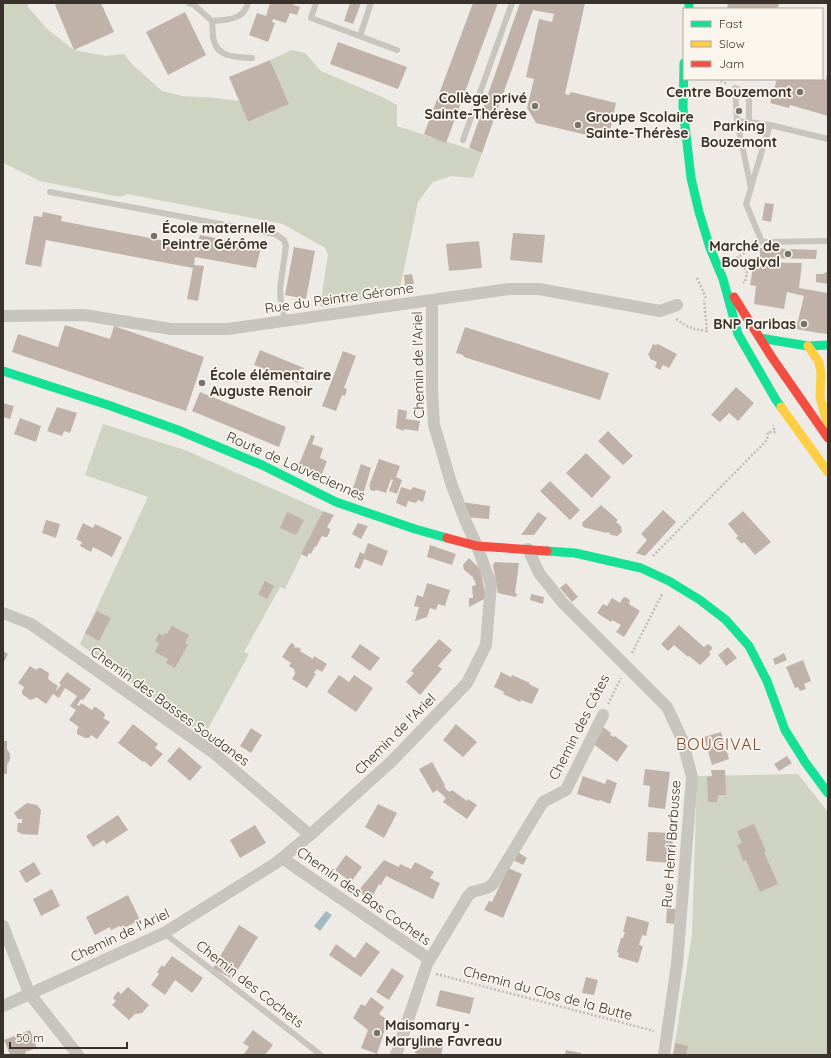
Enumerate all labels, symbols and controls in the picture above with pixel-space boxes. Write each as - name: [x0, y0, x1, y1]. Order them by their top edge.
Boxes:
- legend: [683, 8, 823, 80]
- text: Fast: [719, 16, 743, 31]
- text: Slow: [719, 36, 745, 51]
- text: Jam: [719, 56, 744, 71]
- place label: Centre Bouzemont: [666, 83, 792, 101]
- marker: Centre Bouzemont: [795, 87, 805, 97]
- place label: Collège privé Sainte-Thérèse: [424, 89, 527, 123]
- marker: Collège privé Sainte-Thérèse: [530, 101, 540, 111]
- marker: Parking Bouzemont: [734, 106, 744, 116]
- place label: Groupe Scolaire Sainte-Thérèse: [586, 108, 694, 142]
- place label: Parking Bouzemont: [701, 117, 778, 151]
- marker: Groupe Scolaire Sainte-Thérèse: [573, 120, 583, 130]
- place label: École maternelle Peintre Gérôme: [162, 219, 276, 253]
- marker: École maternelle Peintre Gérôme: [149, 231, 159, 241]
- place label: Marché de Bougival: [709, 237, 780, 271]
- marker: Marché de Bougival: [783, 249, 793, 259]
- street label: Rue du Peintre Gérome: [263, 279, 415, 317]
- street label: Chemin de l'Ariel: [408, 311, 428, 419]
- place label: BNP Paribas: [713, 315, 796, 333]
- marker: BNP Paribas: [799, 319, 809, 329]
- place label: École élémentaire Auguste Renoir: [210, 366, 331, 400]
- marker: École élémentaire Auguste Renoir: [197, 378, 207, 388]
- street label: Route de Louveciennes: [224, 427, 368, 505]
- street label: Chemin des Basses Soudanes: [87, 642, 253, 770]
- street label: Chemin des Côtes: [545, 671, 613, 783]
- street label: Chemin de l'Ariel: [351, 690, 439, 778]
- district label: BOUGIVAL: [676, 734, 762, 754]
- street label: Rue Henri Barbusse: [658, 780, 684, 908]
- street label: Chemin des Bas Cochets: [293, 843, 435, 949]
- street label: Chemin de l'Ariel: [68, 904, 172, 966]
- street label: Chemin des Cochets: [193, 936, 307, 1032]
- street label: Chemin du Clos de la Butte: [461, 962, 635, 1024]
- place label: Maisomary - Maryline Favreau: [385, 1016, 502, 1050]
- scale bar: [10, 1024, 127, 1050]
- marker: Maisomary - Maryline Favreau: [372, 1028, 382, 1038]
- text: 50 m: [16, 1030, 44, 1045]

